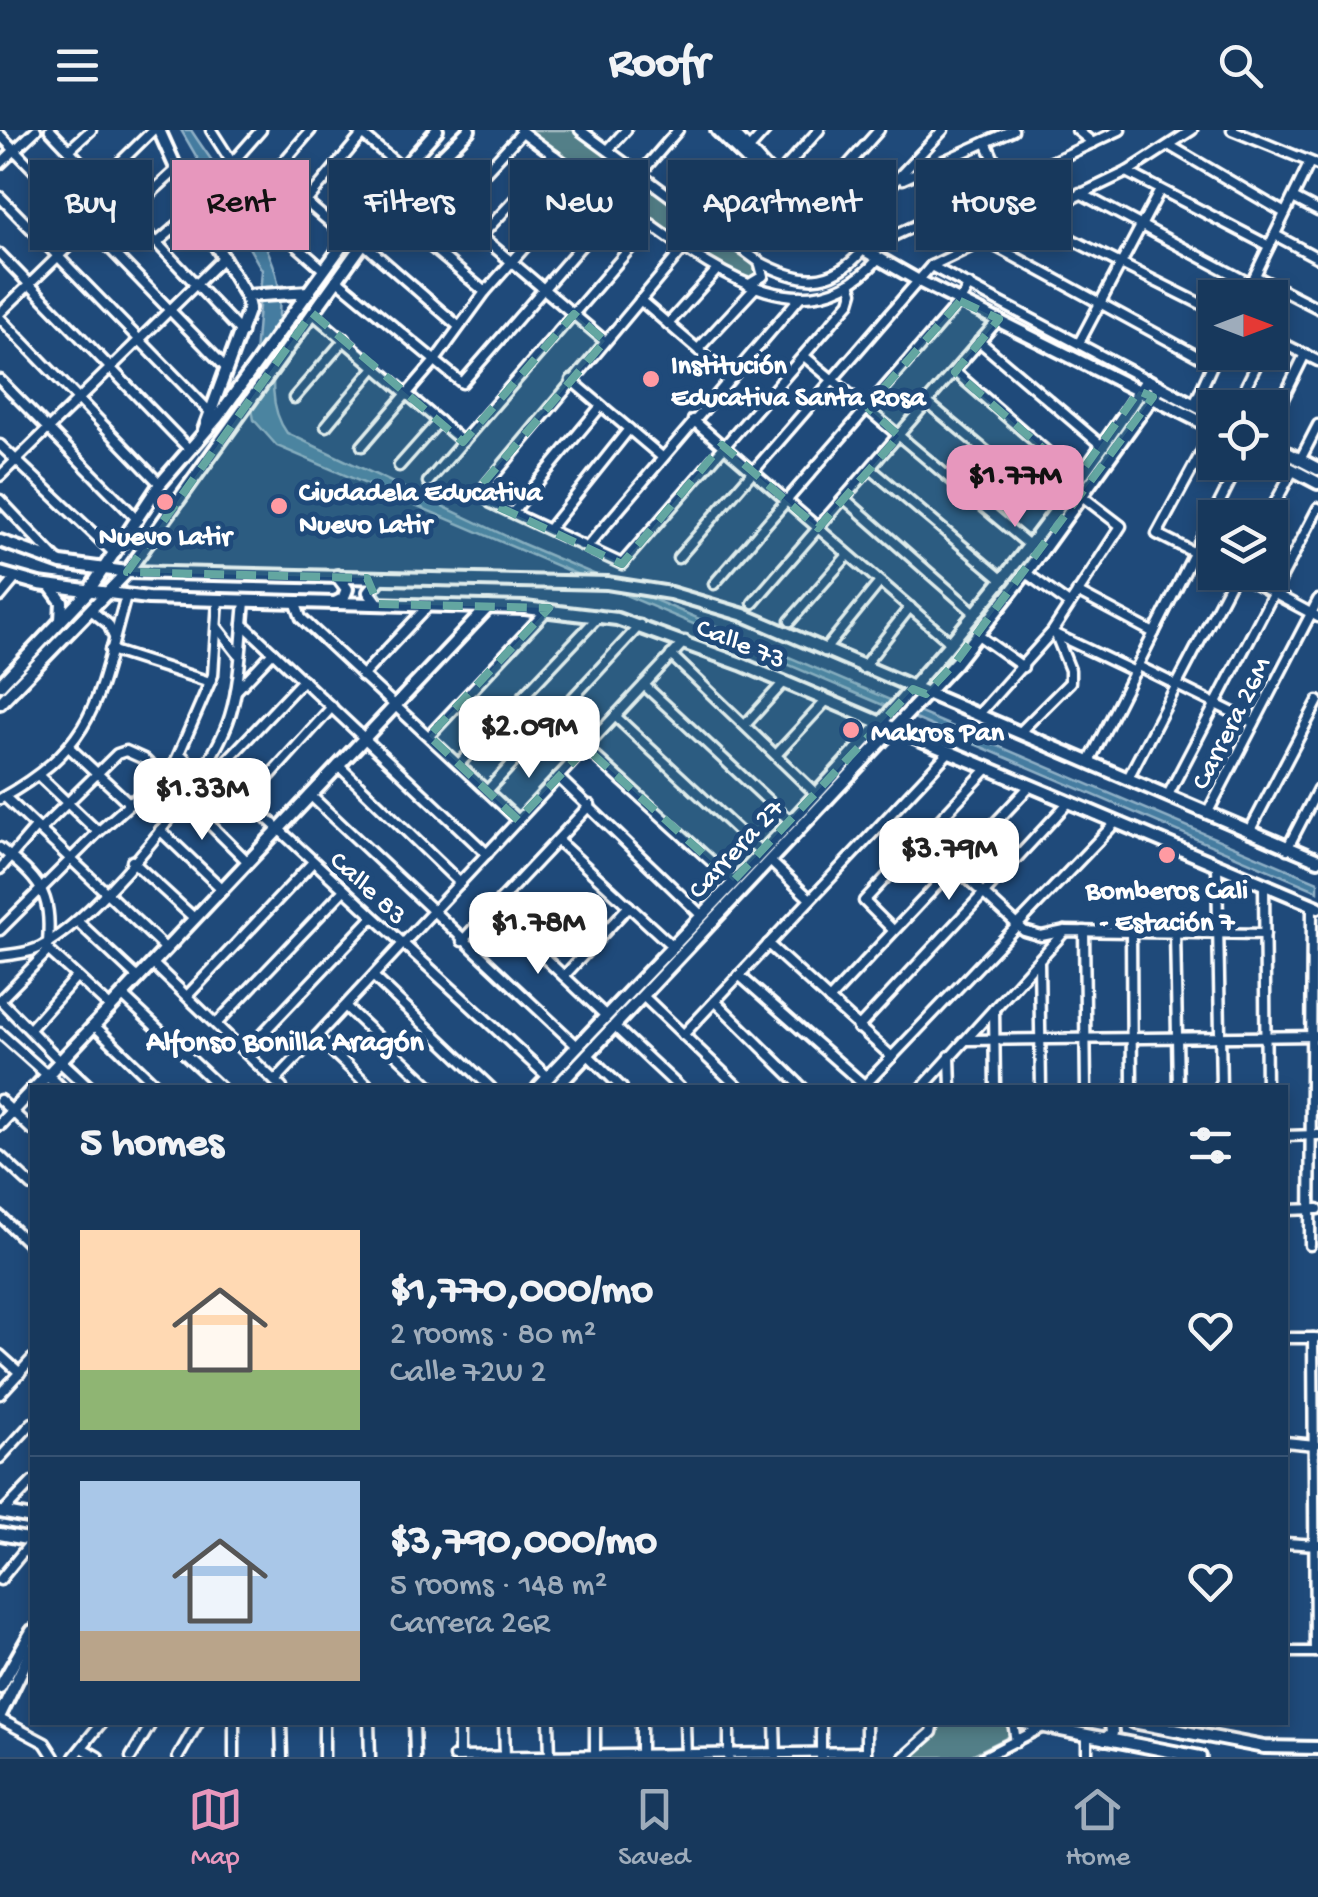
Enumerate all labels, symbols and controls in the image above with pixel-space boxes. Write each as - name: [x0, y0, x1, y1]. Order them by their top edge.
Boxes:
- icon: menu: [50, 38, 105, 93]
- icon: search: [1213, 38, 1268, 93]
- text: Roofr: [609, 39, 709, 92]
- chip: Buy: [30, 160, 152, 250]
- chip: Rent: [172, 160, 309, 250]
- chip: Filters: [329, 160, 490, 250]
- chip: New: [510, 160, 648, 250]
- chip: Apartment: [668, 160, 896, 250]
- chip: House: [916, 160, 1071, 250]
- north arrow: [1198, 280, 1288, 370]
- map controls: [1198, 280, 1288, 590]
- place label: Institución Educativa Santa Rosa: [671, 351, 927, 416]
- marker: Institución Educativa Santa Rosa: [640, 368, 662, 390]
- button: locate: [1198, 390, 1288, 480]
- pin: $1.77M: [934, 445, 1096, 530]
- text: $1.77M: [969, 458, 1061, 496]
- place label: Ciudadela Educativa Nuevo Latir: [299, 478, 543, 543]
- marker: Nuevo Latir: [154, 491, 176, 513]
- marker: Ciudadela Educativa Nuevo Latir: [268, 495, 290, 517]
- button: layers: [1198, 500, 1288, 590]
- place label: Nuevo Latir: [99, 522, 234, 555]
- street label: Calle 73: [691, 612, 790, 678]
- street label: Carrera 26M: [1186, 652, 1281, 796]
- pin: $2.09M: [448, 696, 610, 781]
- text: $2.09M: [481, 709, 577, 747]
- place label: Makros Pan: [871, 718, 1005, 751]
- marker: Makros Pan: [840, 719, 862, 741]
- pin: $1.33M: [121, 758, 283, 843]
- text: $1.33M: [156, 771, 248, 809]
- street label: Carrera 27: [682, 792, 793, 907]
- pin: $3.79M: [868, 818, 1030, 903]
- text: $3.79M: [901, 831, 997, 869]
- marker: Bomberos Cali - Estación 7: [1156, 844, 1178, 866]
- street label: Calle 83: [321, 845, 413, 933]
- place label: Bomberos Cali - Estación 7: [1085, 876, 1248, 941]
- pin: $1.78M: [457, 892, 619, 977]
- text: $1.78M: [491, 905, 585, 943]
- district label: Alfonso Bonilla Aragón: [145, 1027, 425, 1062]
- icon: filters: [1183, 1118, 1238, 1173]
- text: 5 homes: [80, 1121, 223, 1170]
- text: $1,770,000/mo: [390, 1268, 653, 1317]
- icon: home: [160, 1270, 280, 1390]
- icon: heart: [1183, 1303, 1238, 1358]
- text: 2 rooms · 80 m²: [390, 1317, 596, 1355]
- text: Calle 72W 2: [390, 1355, 546, 1393]
- text: $3,790,000/mo: [390, 1519, 657, 1568]
- icon: home: [160, 1521, 280, 1641]
- icon: heart: [1183, 1554, 1238, 1609]
- text: 5 rooms · 148 m²: [390, 1568, 607, 1606]
- text: Carrera 26R: [390, 1606, 550, 1644]
- tab: Map: [188, 1782, 243, 1875]
- tab: Saved: [618, 1782, 690, 1875]
- tab: Home: [1065, 1782, 1130, 1875]

